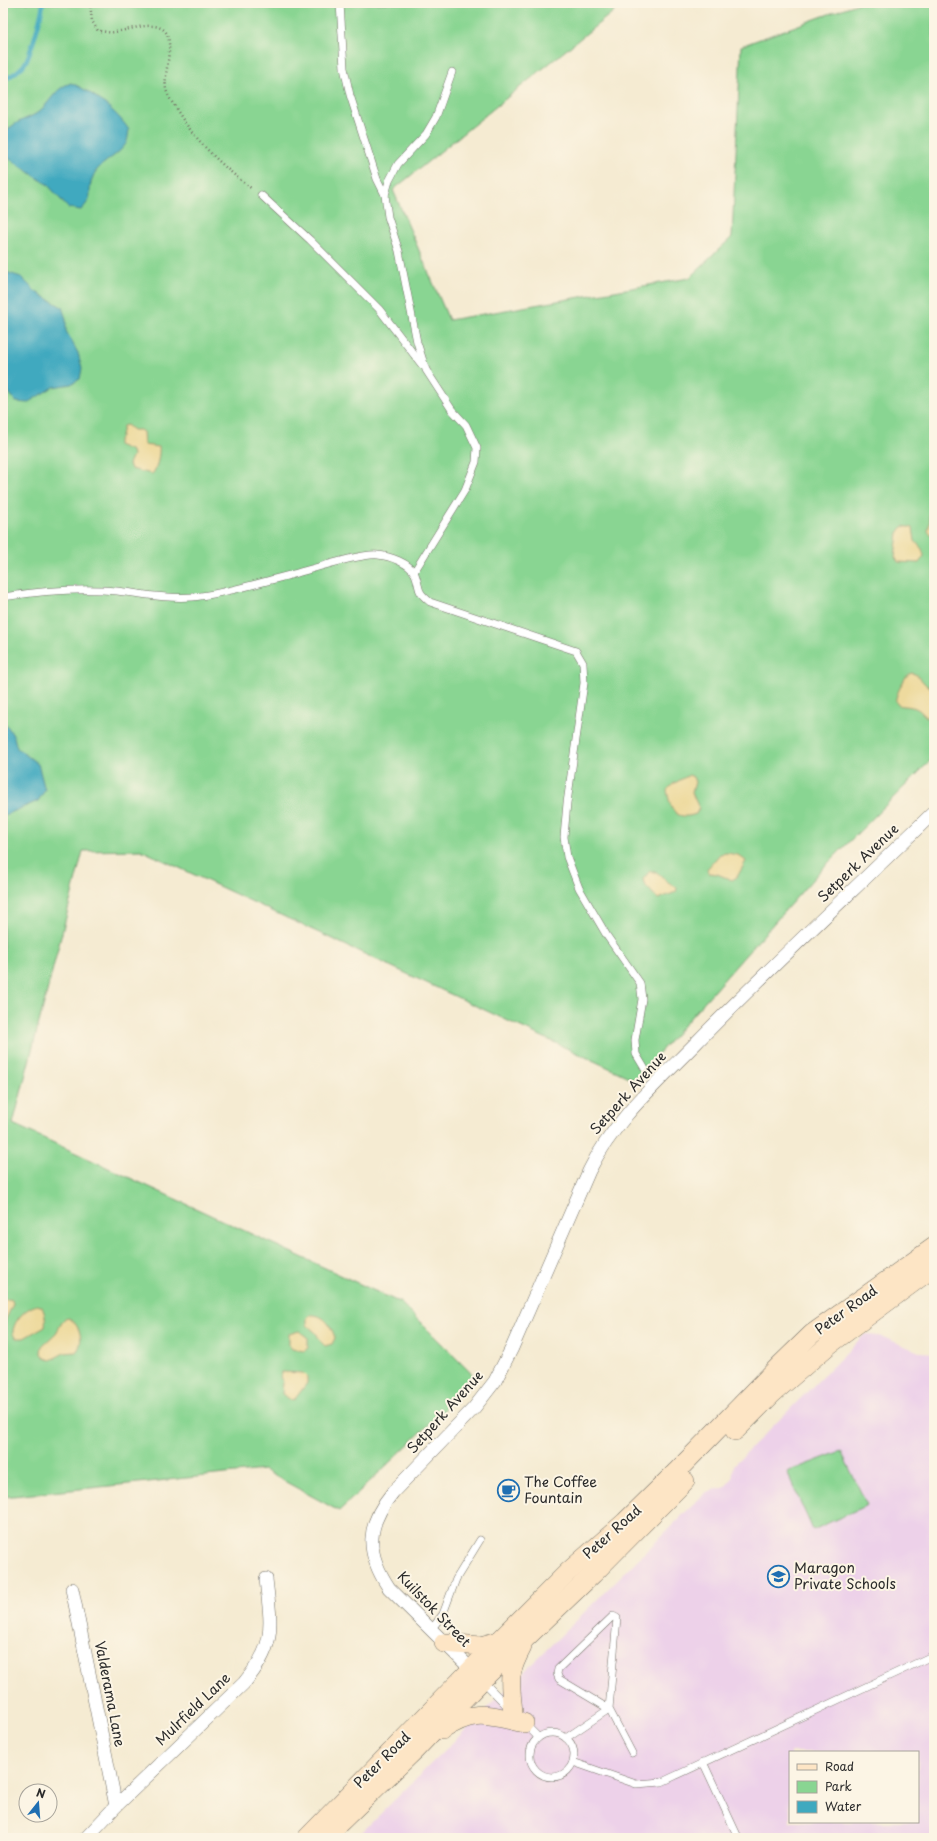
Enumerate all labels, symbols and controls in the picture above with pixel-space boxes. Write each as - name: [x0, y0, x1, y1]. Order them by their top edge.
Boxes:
- street label: Setperk Avenue: [812, 818, 903, 907]
- street label: Setperk Avenue: [585, 1046, 671, 1139]
- street label: Peter Road: [810, 1280, 881, 1339]
- street label: Setperk Avenue: [402, 1365, 488, 1458]
- place label: The Coffee Fountain: [524, 1471, 597, 1508]
- cafe icon: The Coffee Fountain: [495, 1477, 521, 1503]
- street label: Peter Road: [578, 1499, 646, 1564]
- place label: Maragon Private Schools: [794, 1557, 896, 1594]
- school or university icon: Maragon Private Schools: [765, 1563, 791, 1589]
- street label: Kuilstok Street: [393, 1566, 476, 1651]
- street label: Valderama Lane: [90, 1639, 131, 1749]
- street label: Mulrfield Lane: [150, 1667, 235, 1750]
- street label: Peter Road: [348, 1726, 415, 1793]
- legend: [789, 1751, 919, 1823]
- text: Road: [825, 1757, 854, 1775]
- text: Park: [825, 1777, 852, 1795]
- north arrow: [18, 1783, 58, 1823]
- text: N: [34, 1784, 48, 1802]
- text: Water: [825, 1797, 862, 1815]

